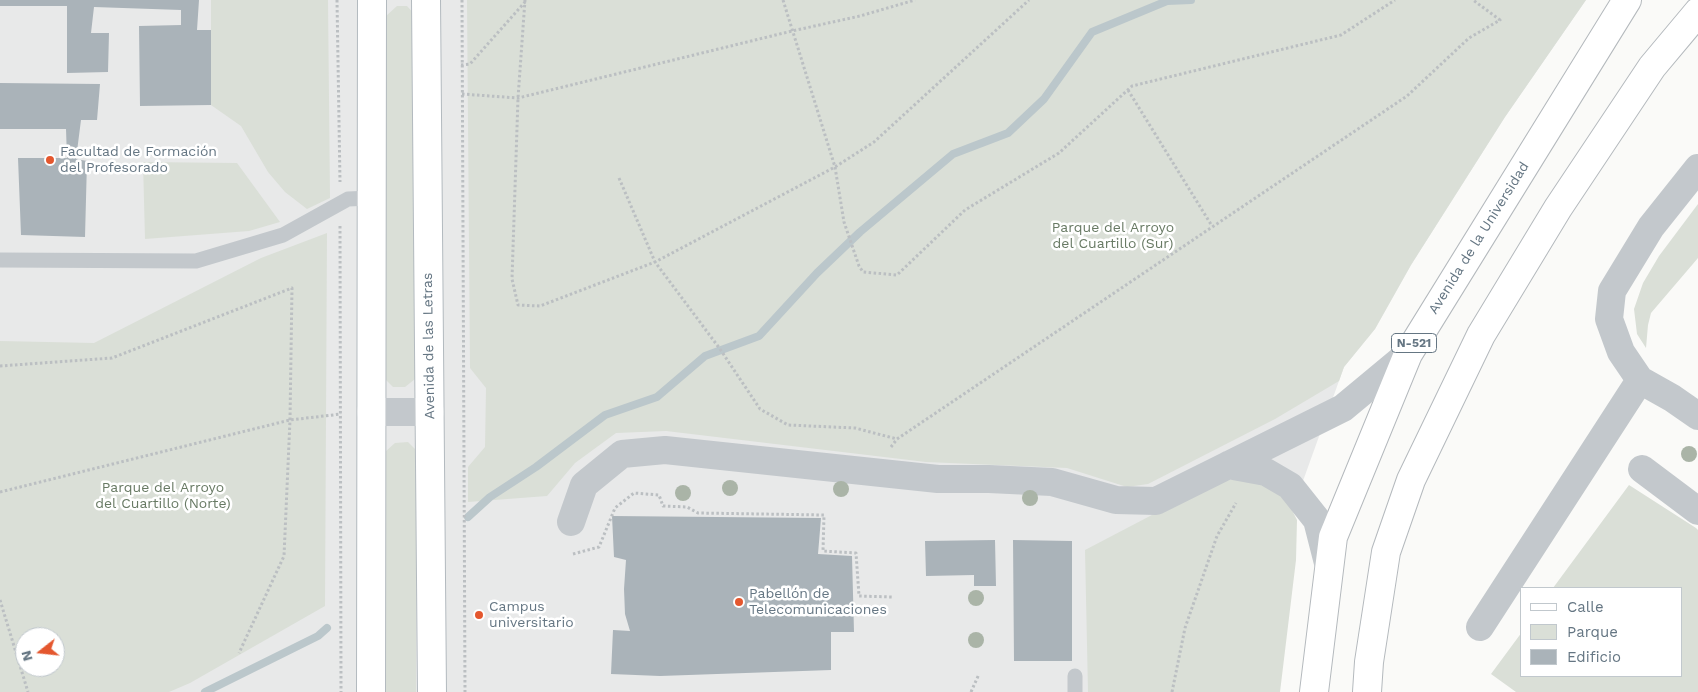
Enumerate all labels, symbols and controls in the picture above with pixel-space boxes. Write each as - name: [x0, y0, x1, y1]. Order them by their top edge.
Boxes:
- place label: Facultad de Formación del Profesorado: [60, 144, 217, 176]
- marker: Facultad de Formación del Profesorado: [44, 154, 56, 166]
- street label: Avenida de la Universidad: [1425, 159, 1533, 317]
- park label: Parque del Arroyo del Cuartillo (Sur): [1052, 220, 1174, 252]
- street label: Avenida de las Letras: [419, 273, 439, 419]
- road number: N-521: [1392, 333, 1436, 352]
- park label: Parque del Arroyo del Cuartillo (Norte): [95, 480, 231, 512]
- place label: Pabellón de Telecomunicaciones: [749, 586, 887, 618]
- legend: [1520, 587, 1683, 677]
- marker: Pabellón de Telecomunicaciones: [733, 596, 745, 608]
- text: Calle: [1567, 598, 1604, 616]
- place label: Campus universitario: [489, 599, 574, 632]
- marker: Campus universitario: [473, 609, 485, 621]
- text: Parque: [1567, 623, 1618, 641]
- north arrow: [15, 627, 65, 677]
- text: Edificio: [1567, 648, 1621, 666]
- text: N: [17, 649, 36, 663]

